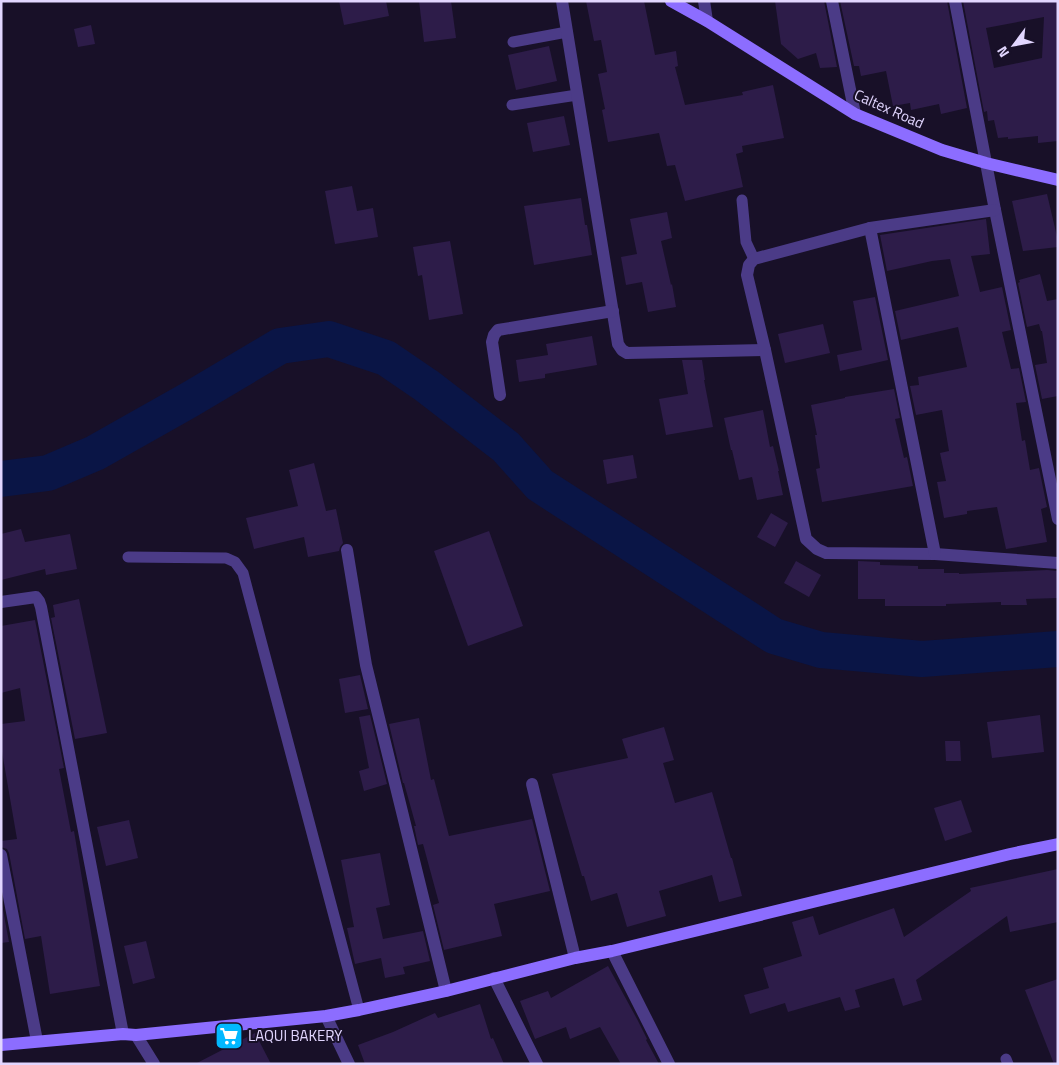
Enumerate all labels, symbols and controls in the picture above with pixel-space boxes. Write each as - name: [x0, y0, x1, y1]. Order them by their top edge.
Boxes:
- north arrow: [989, 20, 1039, 70]
- text: N: [991, 42, 1014, 62]
- street label: Caltex Road: [851, 83, 928, 134]
- supermarket icon: LAQUI BAKERY: [214, 1021, 244, 1051]
- place label: LAQUI BAKERY: [248, 1024, 342, 1047]

